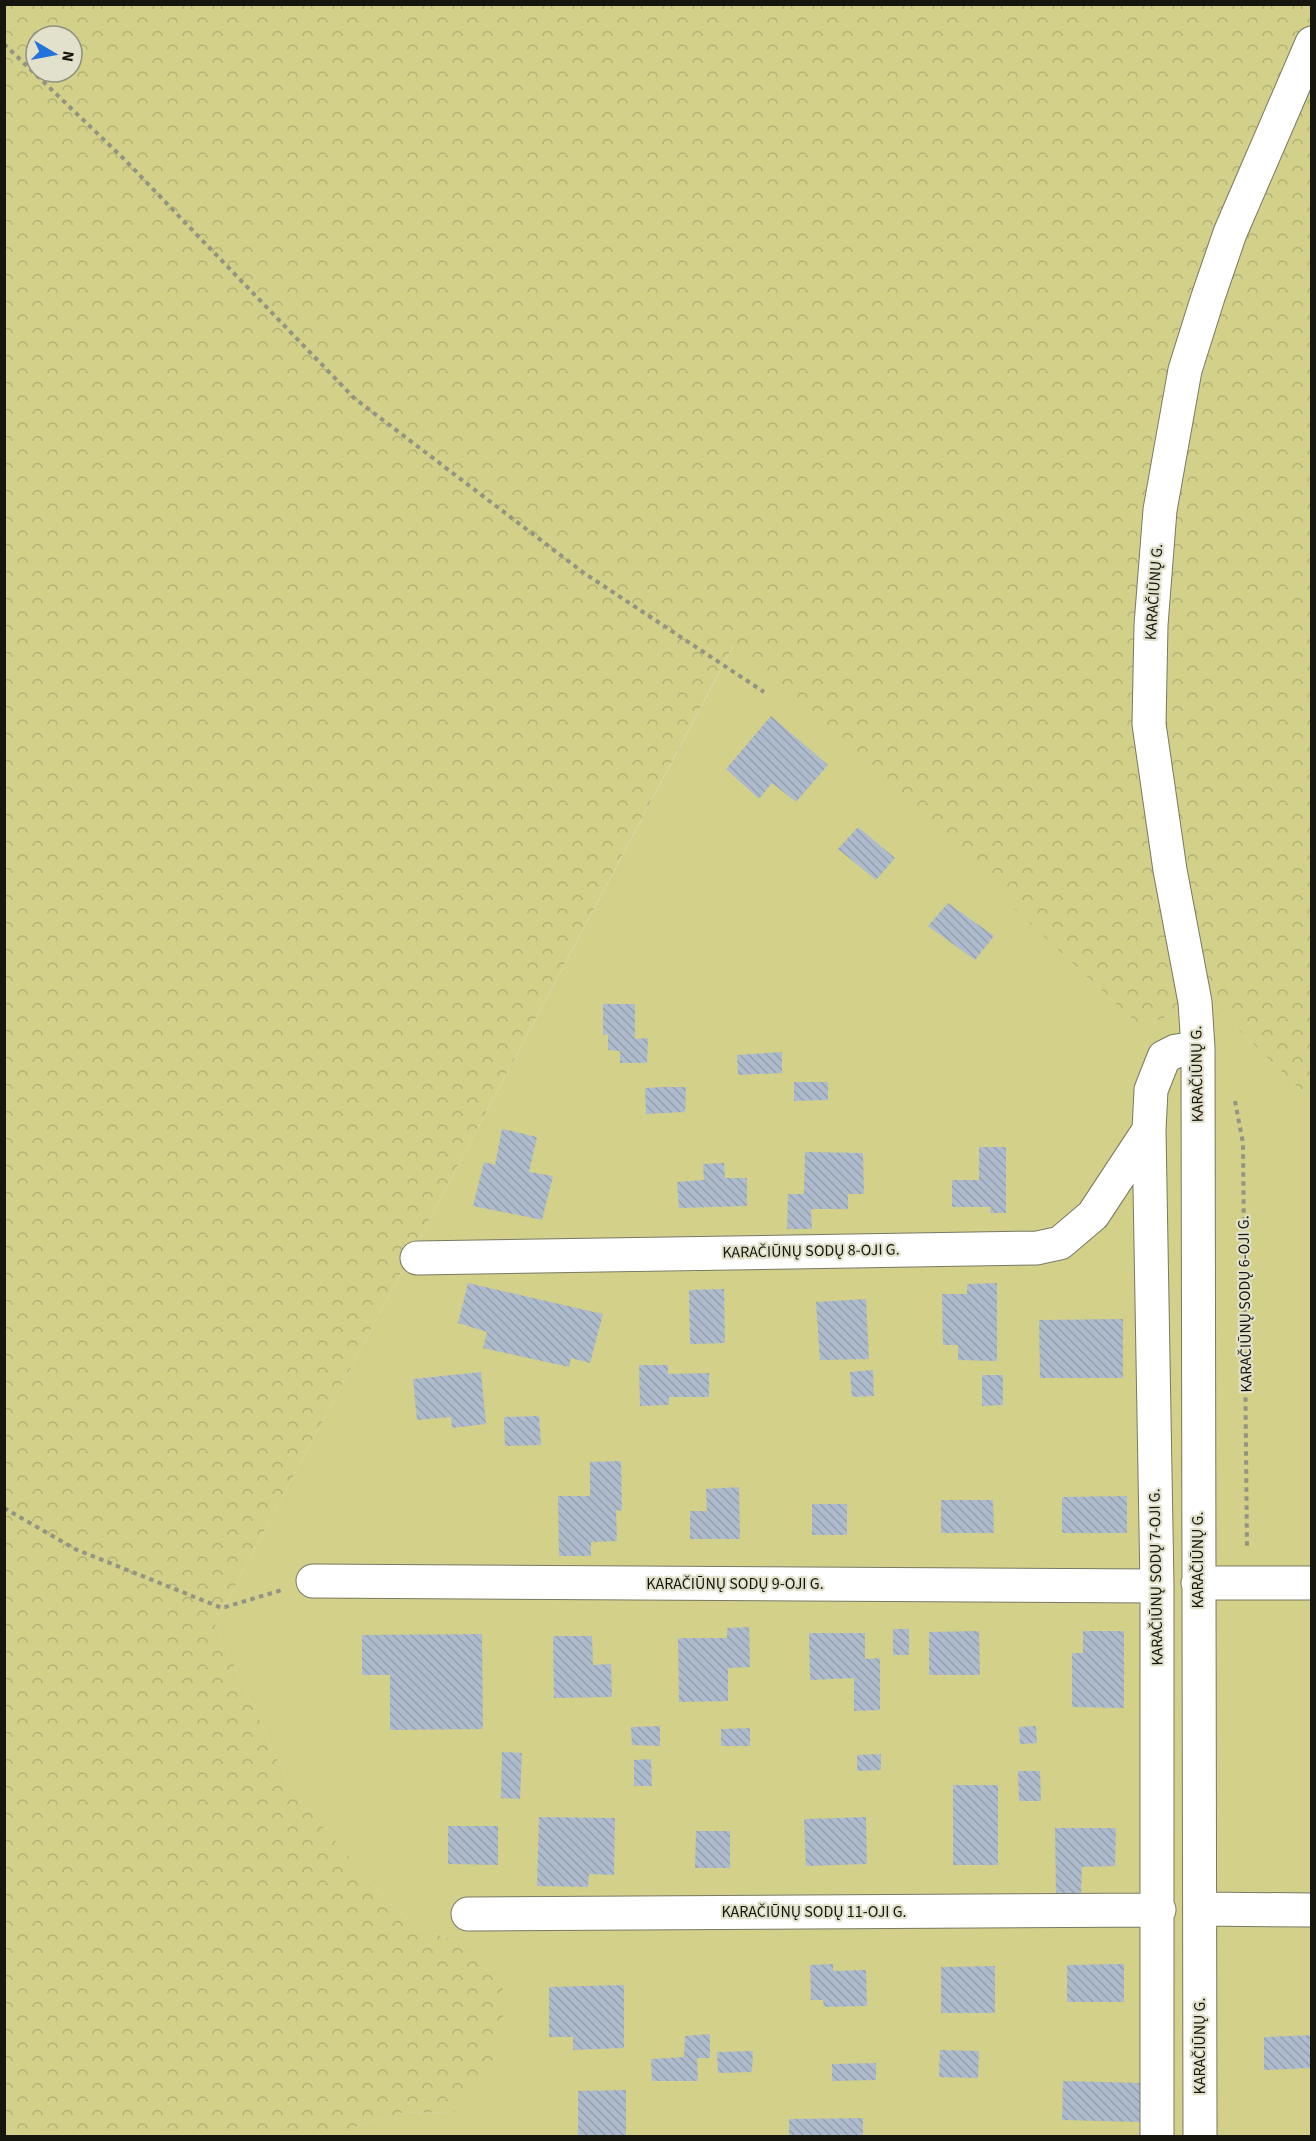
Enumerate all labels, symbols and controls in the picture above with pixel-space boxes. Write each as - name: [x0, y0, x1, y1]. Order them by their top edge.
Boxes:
- north arrow: [24, 24, 84, 84]
- text: N: [56, 49, 80, 64]
- street label: KARAČIŪNŲ G.: [1140, 543, 1168, 641]
- street label: KARAČIŪNŲ G.: [1185, 1025, 1209, 1123]
- street label: KARAČIŪNŲ SODŲ 6-OJI G.: [1232, 1215, 1258, 1393]
- street label: KARAČIŪNŲ SODŲ 8-OJI G.: [722, 1238, 900, 1264]
- street label: KARAČIŪNŲ SODŲ 7-OJI G.: [1143, 1488, 1169, 1666]
- street label: KARAČIŪNŲ G.: [1187, 1512, 1209, 1608]
- street label: KARAČIŪNŲ SODŲ 9-OJI G.: [646, 1573, 824, 1595]
- street label: KARAČIŪNŲ SODŲ 11-OJI G.: [721, 1901, 907, 1923]
- street label: KARAČIŪNŲ G.: [1189, 1998, 1211, 2094]

